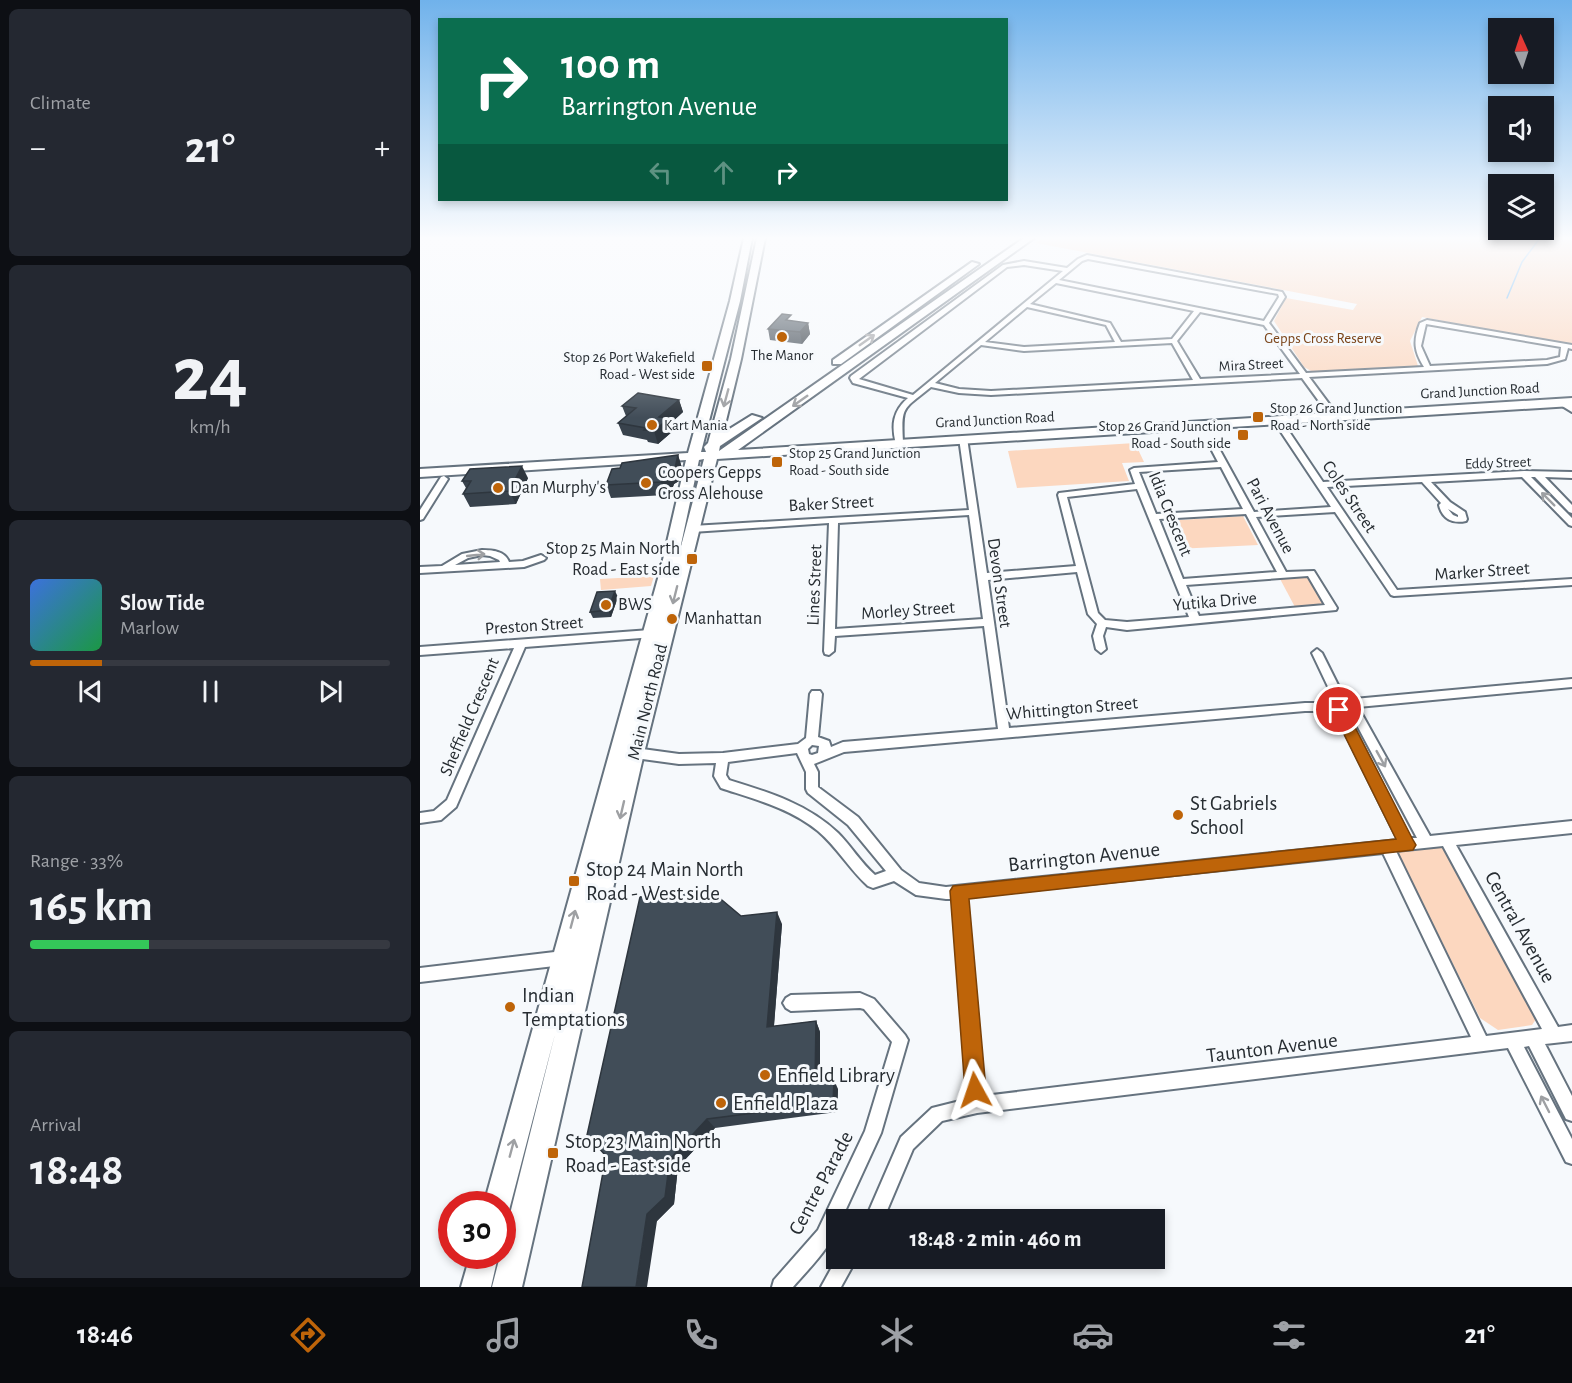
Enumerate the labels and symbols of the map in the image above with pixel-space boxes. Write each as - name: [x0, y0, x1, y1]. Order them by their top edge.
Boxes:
- north arrow: [1488, 18, 1554, 84]
- marker: The Manor: [775, 330, 789, 344]
- park label: Gepps Cross Reserve: [1264, 331, 1382, 346]
- one-way arrow: [858, 334, 874, 347]
- place label: The Manor: [751, 348, 813, 363]
- place label: Stop 26 Port Wakefield Road - West side: [563, 350, 695, 382]
- street label: Mira Street: [1218, 356, 1284, 374]
- marker: Stop 26 Port Wakefield Road - West side: [700, 359, 714, 373]
- street label: Grand Junction Road: [1420, 380, 1540, 402]
- one-way arrow: [720, 388, 732, 407]
- one-way arrow: [792, 395, 808, 408]
- place label: Stop 26 Grand Junction Road - North side: [1270, 401, 1403, 433]
- street label: Grand Junction Road: [935, 409, 1055, 431]
- marker: Stop 26 Grand Junction Road - North side: [1251, 410, 1265, 424]
- marker: Kart Mania: [645, 418, 659, 432]
- place label: Kart Mania: [664, 418, 728, 433]
- place label: Stop 26 Grand Junction Road - South side: [1098, 419, 1231, 451]
- marker: Stop 26 Grand Junction Road - South side: [1236, 428, 1250, 442]
- place label: Stop 25 Grand Junction Road - South side: [789, 446, 921, 478]
- street label: Eddy Street: [1464, 454, 1532, 472]
- marker: Stop 25 Grand Junction Road - South side: [770, 455, 784, 469]
- street label: Coles Street: [1318, 458, 1380, 536]
- place label: Coopers Gepps Cross Alehouse: [658, 464, 763, 503]
- street label: Idia Crescent: [1145, 469, 1195, 559]
- street label: Pari Avenue: [1243, 475, 1297, 557]
- marker: Coopers Gepps Cross Alehouse: [639, 476, 653, 490]
- place label: Dan Murphy's: [510, 479, 606, 497]
- marker: Dan Murphy's: [491, 481, 505, 495]
- one-way arrow: [1541, 491, 1555, 506]
- street label: Baker Street: [788, 493, 874, 515]
- street label: Devon Street: [984, 537, 1014, 629]
- place label: Stop 25 Main North Road - East side: [546, 540, 680, 579]
- street label: Lines Street: [805, 544, 825, 626]
- one-way arrow: [466, 549, 486, 560]
- marker: Stop 25 Main North Road - East side: [685, 552, 699, 566]
- street label: Marker Street: [1434, 560, 1530, 584]
- one-way arrow: [668, 585, 680, 604]
- street label: Yutika Drive: [1172, 589, 1258, 615]
- place label: BWS: [618, 596, 652, 614]
- marker: BWS: [599, 598, 613, 612]
- street label: Morley Street: [860, 599, 956, 623]
- place label: Manhattan: [684, 610, 762, 628]
- marker: Manhattan: [665, 612, 679, 626]
- street label: Preston Street: [484, 614, 584, 638]
- street label: Main North Road: [625, 642, 671, 762]
- street label: Sheffield Crescent: [437, 655, 503, 779]
- pin: [1313, 684, 1364, 735]
- street label: Whittington Street: [1005, 694, 1139, 724]
- one-way arrow: [1375, 750, 1387, 767]
- place label: St Gabriels School: [1190, 793, 1277, 838]
- one-way arrow: [615, 800, 627, 819]
- marker: St Gabriels School: [1171, 808, 1185, 822]
- street label: Barrington Avenue: [1007, 839, 1161, 875]
- place label: Stop 24 Main North Road - West side: [586, 859, 744, 904]
- street label: Central Avenue: [1481, 868, 1559, 986]
- marker: Stop 24 Main North Road - West side: [567, 874, 581, 888]
- one-way arrow: [568, 910, 579, 929]
- place label: Indian Temptations: [522, 985, 625, 1030]
- marker: Indian Temptations: [503, 1000, 517, 1014]
- street label: Taunton Avenue: [1205, 1030, 1339, 1066]
- position arrow: [943, 1058, 1007, 1122]
- place label: Enfield Library: [777, 1065, 895, 1086]
- marker: Enfield Library: [758, 1068, 772, 1082]
- place label: Enfield Plaza: [733, 1093, 839, 1114]
- marker: Enfield Plaza: [714, 1096, 728, 1110]
- one-way arrow: [1539, 1096, 1551, 1113]
- street label: Centre Parade: [785, 1128, 857, 1238]
- place label: Stop 23 Main North Road - East side: [565, 1131, 721, 1176]
- one-way arrow: [507, 1139, 519, 1158]
- marker: Stop 23 Main North Road - East side: [546, 1146, 560, 1160]
- speed limit sign: 30: [438, 1191, 516, 1269]

